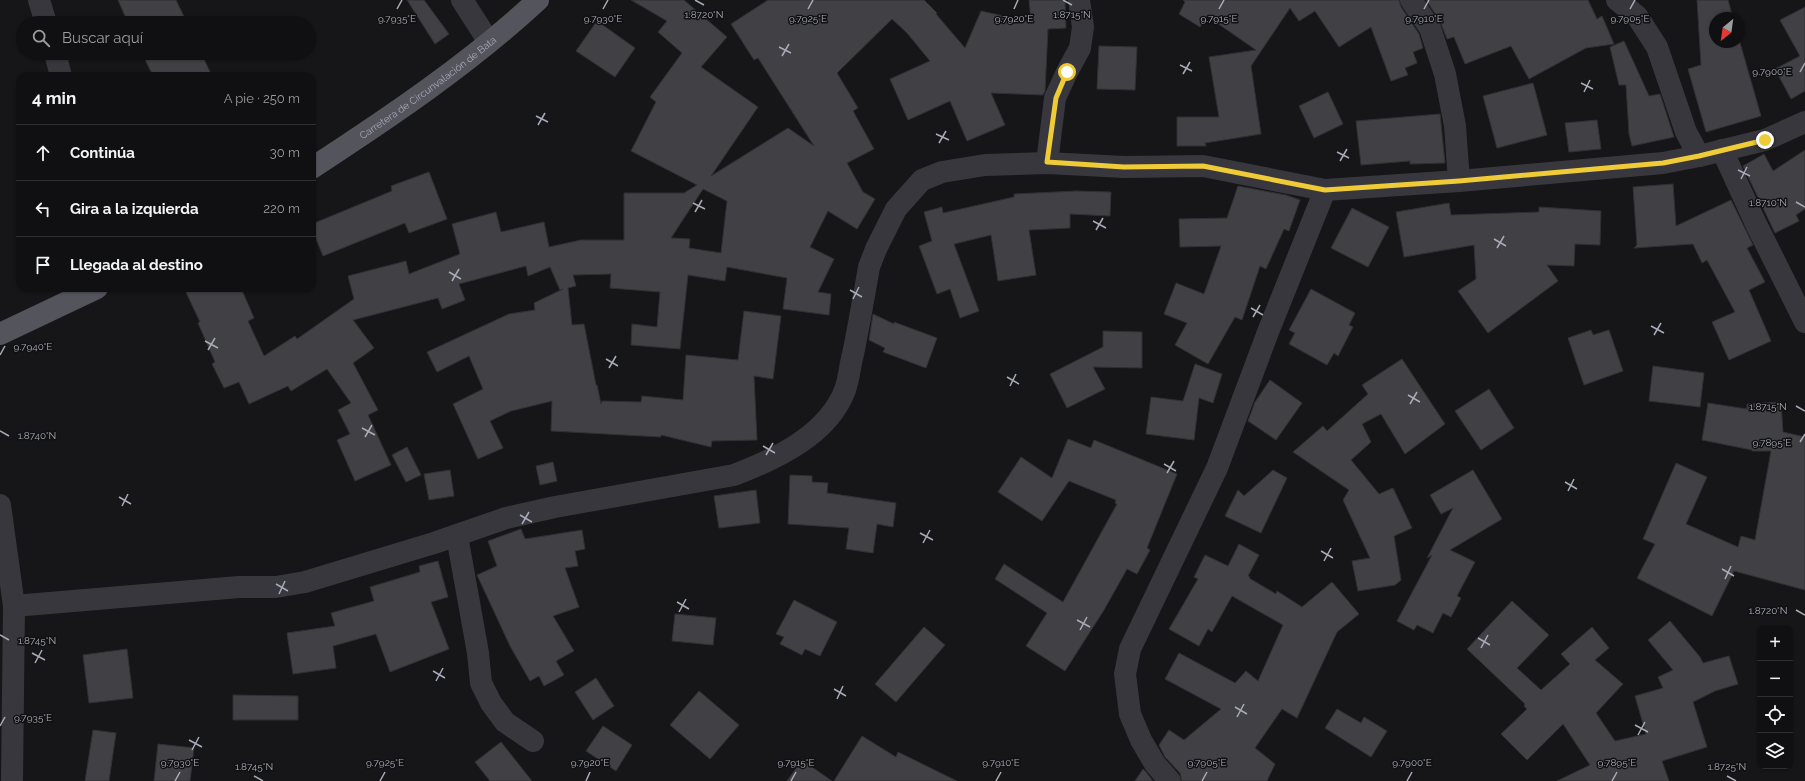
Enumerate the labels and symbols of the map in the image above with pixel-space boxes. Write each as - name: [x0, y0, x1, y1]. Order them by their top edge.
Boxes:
- text: 1.8720°N: [685, 9, 723, 20]
- text: 1.8715°N: [1053, 9, 1091, 20]
- north arrow: [1709, 12, 1745, 48]
- text: 9.7935°E: [378, 13, 416, 24]
- text: 9.7930°E: [584, 13, 622, 24]
- text: 9.7925°E: [789, 13, 827, 24]
- text: 9.7920°E: [995, 13, 1033, 24]
- text: 9.7915°E: [1200, 13, 1238, 24]
- text: 9.7910°E: [1405, 13, 1443, 24]
- text: 9.7905°E: [1611, 13, 1650, 24]
- street label: Carretera de Circunvalación de Bata: [357, 34, 498, 141]
- route start: [1058, 63, 1076, 81]
- text: 9.7900°E: [1752, 66, 1792, 77]
- route end: [1756, 131, 1774, 149]
- text: 1.8710°N: [1749, 197, 1787, 208]
- text: 9.7940°E: [14, 341, 52, 352]
- text: 1.8715°N: [1749, 401, 1787, 412]
- text: 1.8740°N: [18, 430, 56, 441]
- text: 9.7895°E: [1753, 437, 1791, 448]
- text: 1.8720°N: [1749, 605, 1787, 616]
- text: 1.8745°N: [18, 635, 56, 646]
- text: 9.7935°E: [14, 712, 52, 723]
- text: 9.7930°E: [161, 757, 199, 768]
- text: 9.7925°E: [366, 757, 404, 768]
- text: 9.7920°E: [571, 757, 609, 768]
- text: 9.7915°E: [777, 757, 815, 768]
- text: 9.7910°E: [982, 757, 1020, 768]
- text: 9.7905°E: [1188, 757, 1227, 768]
- text: 9.7900°E: [1392, 757, 1432, 768]
- text: 9.7895°E: [1598, 757, 1636, 768]
- text: 1.8745°N: [235, 761, 273, 772]
- text: 1.8725°N: [1708, 761, 1746, 772]

